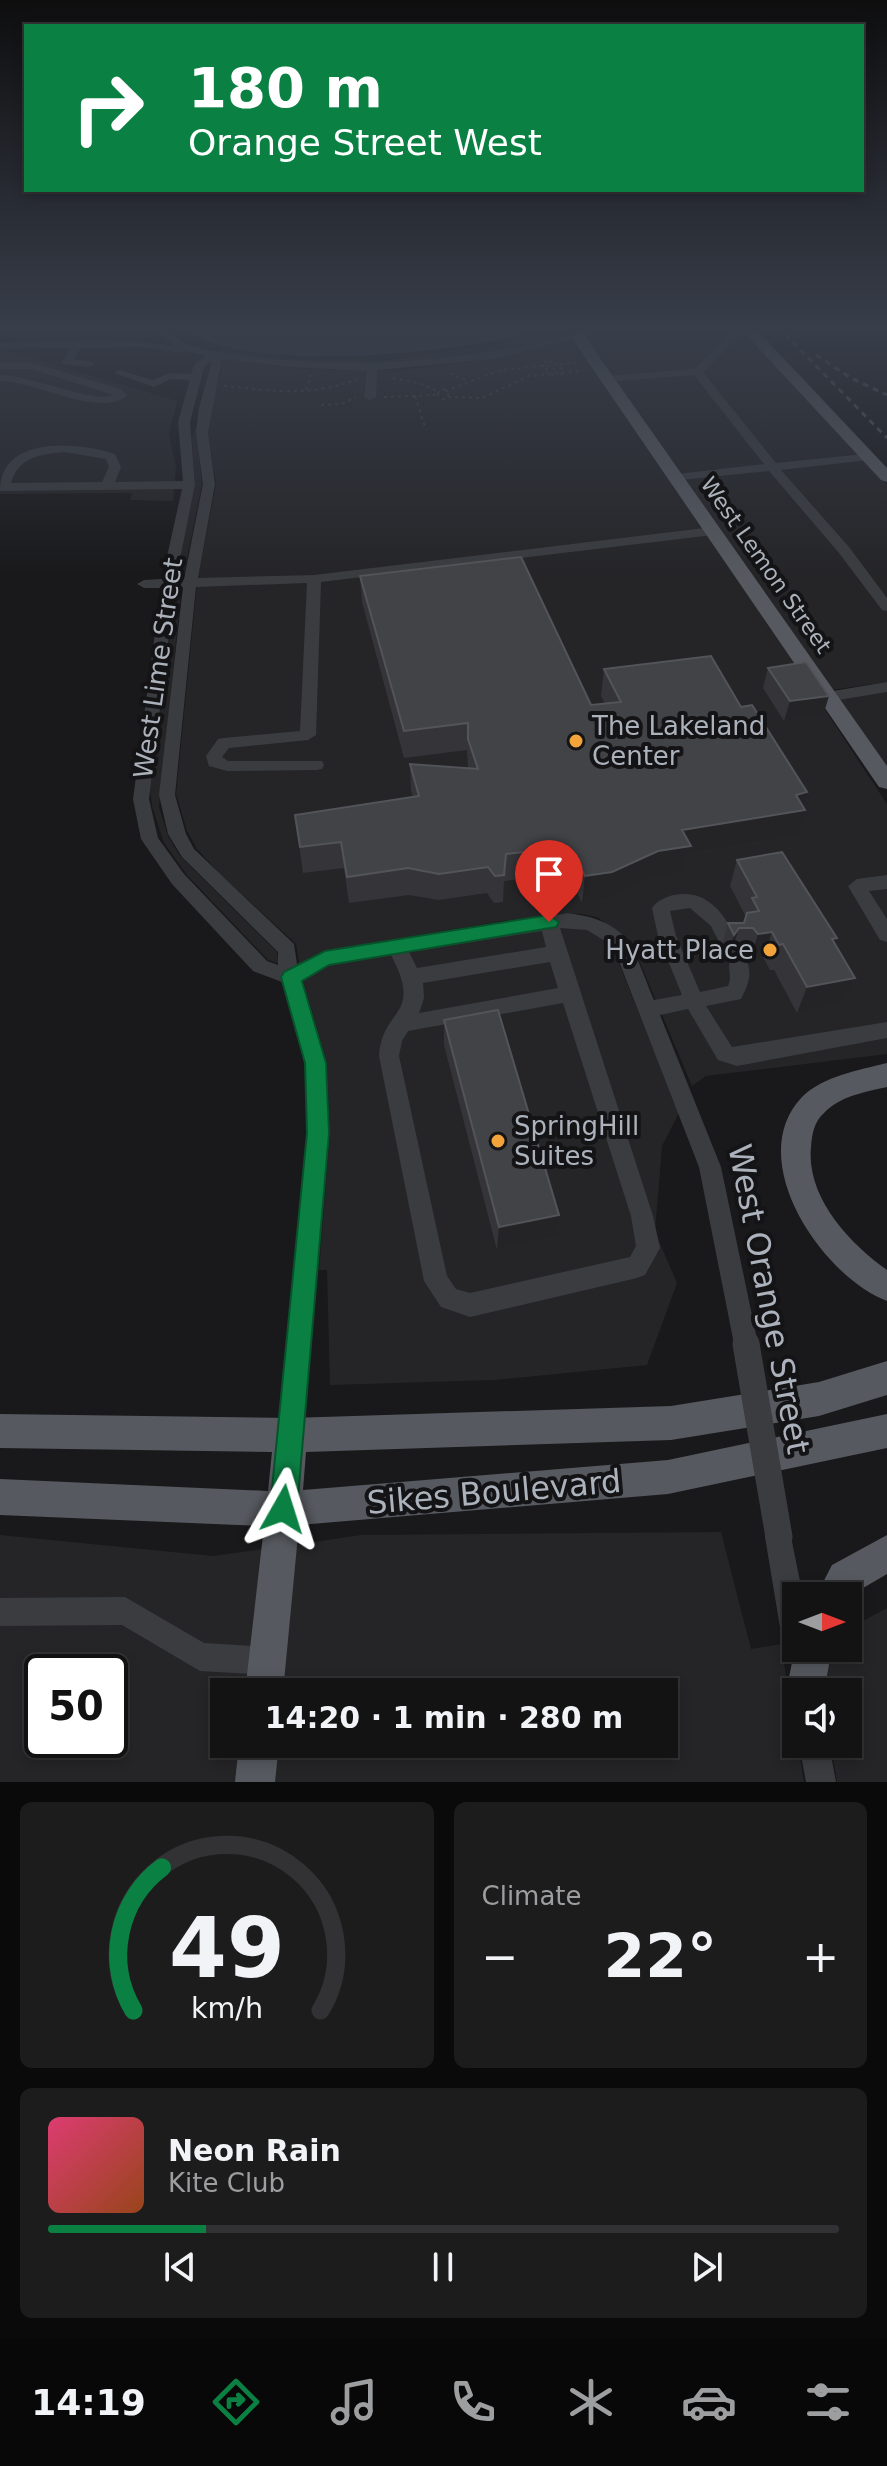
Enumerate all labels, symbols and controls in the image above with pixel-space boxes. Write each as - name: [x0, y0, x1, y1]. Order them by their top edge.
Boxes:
- text: 180 m: [188, 55, 383, 120]
- icon: right: [56, 56, 160, 160]
- text: Orange Street West: [188, 122, 542, 163]
- street label: West Lemon Street: [696, 472, 836, 658]
- street label: West Lime Street: [128, 556, 188, 780]
- place label: The Lakeland Center: [591, 711, 765, 771]
- marker: The Lakeland Center: [567, 732, 585, 750]
- pin: [515, 840, 583, 922]
- icon: arrive: [527, 852, 571, 896]
- place label: Hyatt Place: [605, 935, 754, 965]
- marker: Hyatt Place: [761, 941, 779, 959]
- place label: SpringHill Suites: [514, 1111, 639, 1171]
- marker: SpringHill Suites: [489, 1132, 507, 1150]
- street label: West Orange Street: [720, 1141, 818, 1457]
- street label: Sikes Boulevard: [365, 1462, 623, 1522]
- position arrow: [241, 1467, 325, 1551]
- north arrow: [782, 1582, 862, 1662]
- map controls: [782, 1582, 862, 1758]
- speed limit sign: 50: [24, 1654, 128, 1758]
- button: sound: [782, 1678, 862, 1758]
- text: 14:20 · 1 min · 280 m: [265, 1700, 623, 1735]
- text: Climate: [482, 1881, 582, 1911]
- text: 49: [169, 1900, 285, 1997]
- text: 22°: [604, 1921, 717, 1991]
- text: −: [482, 1931, 518, 1982]
- text: +: [802, 1931, 839, 1982]
- text: km/h: [191, 1991, 263, 2025]
- text: Neon Rain: [168, 2133, 341, 2168]
- text: Kite Club: [168, 2168, 285, 2198]
- icon: previous: [158, 2245, 202, 2289]
- icon: pause: [421, 2245, 465, 2289]
- icon: next: [685, 2245, 729, 2289]
- icon: directions: [208, 2374, 264, 2430]
- icon: music: [326, 2374, 382, 2430]
- icon: phone: [445, 2374, 501, 2430]
- icon: climate: [563, 2374, 619, 2430]
- icon: car: [681, 2374, 737, 2430]
- icon: filters: [800, 2374, 856, 2430]
- text: 14:19: [31, 2382, 146, 2423]

